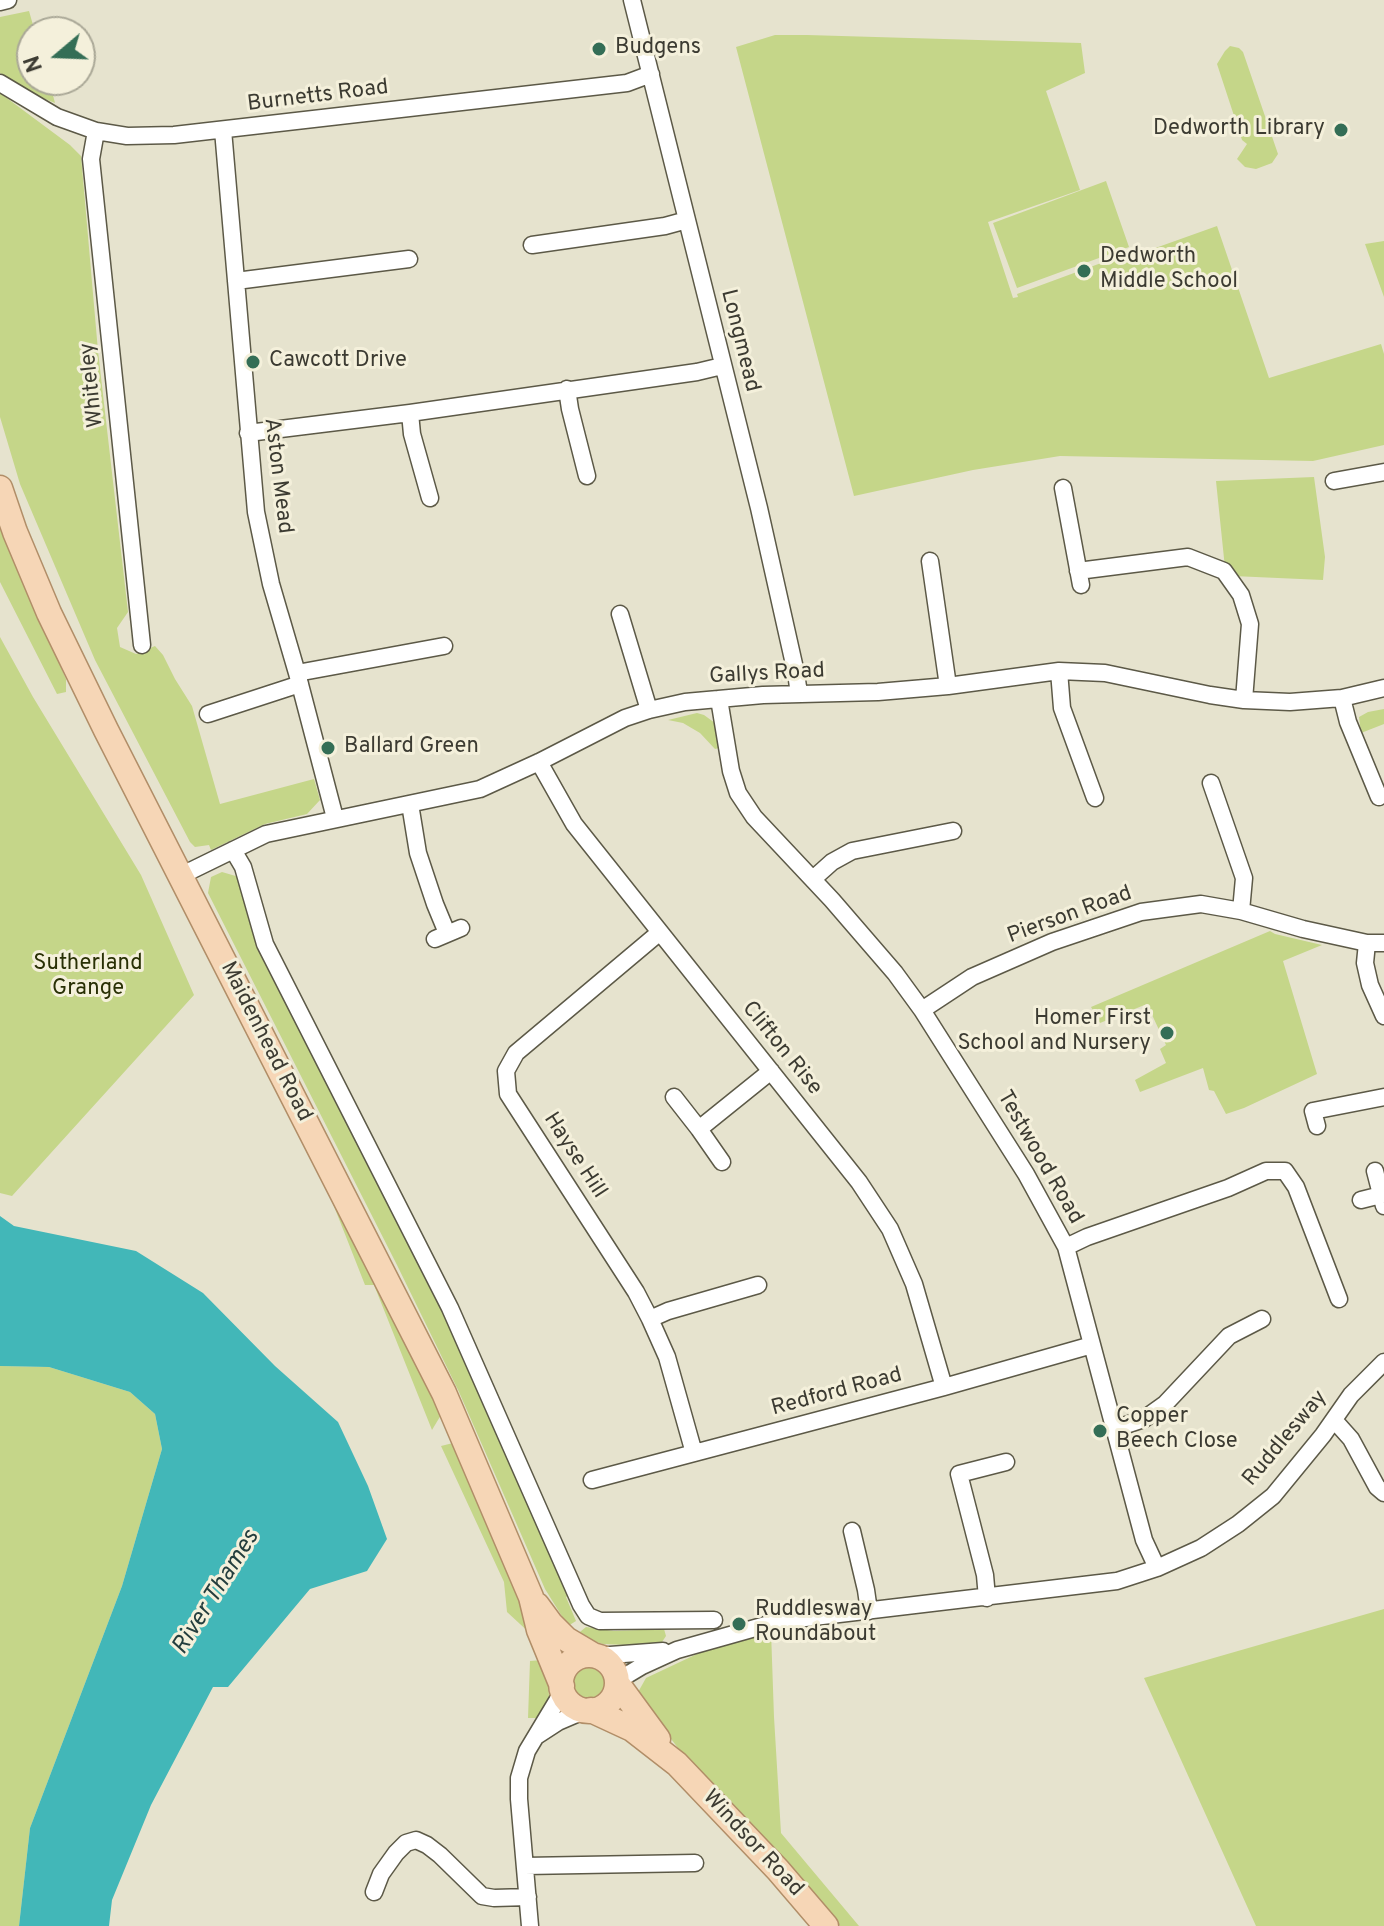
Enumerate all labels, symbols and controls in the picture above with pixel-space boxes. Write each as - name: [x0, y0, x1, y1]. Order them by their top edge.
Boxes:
- north arrow: [16, 16, 96, 96]
- place label: Budgens: [615, 36, 701, 62]
- marker: Budgens: [590, 40, 608, 58]
- text: N: [19, 51, 50, 75]
- street label: Burnetts Road: [246, 75, 390, 119]
- place label: Dedworth Library: [1153, 117, 1325, 143]
- marker: Dedworth Library: [1332, 121, 1350, 139]
- place label: Dedworth Middle School: [1100, 245, 1238, 296]
- marker: Dedworth Middle School: [1075, 262, 1093, 280]
- street label: Longmead: [714, 287, 764, 395]
- street label: Whiteley: [75, 341, 111, 429]
- place label: Cawcott Drive: [269, 349, 407, 375]
- marker: Cawcott Drive: [244, 353, 262, 371]
- street label: Aston Mead: [257, 417, 297, 535]
- street label: Gallys Road: [708, 659, 826, 691]
- place label: Ballard Green: [344, 735, 479, 761]
- marker: Ballard Green: [319, 739, 337, 757]
- street label: Pierson Road: [1004, 881, 1136, 951]
- park label: Sutherland Grange: [33, 952, 143, 1004]
- street label: Maidenhead Road: [213, 958, 317, 1126]
- street label: Clifton Rise: [735, 997, 827, 1101]
- place label: Homer First School and Nursery: [958, 1007, 1151, 1058]
- marker: Homer First School and Nursery: [1158, 1024, 1176, 1042]
- street label: Testwood Road: [990, 1087, 1088, 1229]
- street label: Hayse Hill: [536, 1108, 612, 1204]
- street label: Redford Road: [769, 1363, 905, 1423]
- street label: Ruddlesway: [1238, 1386, 1334, 1492]
- place label: Copper Beech Close: [1116, 1405, 1238, 1456]
- marker: Copper Beech Close: [1091, 1422, 1109, 1440]
- water label: River Thames: [167, 1525, 267, 1661]
- place label: Ruddlesway Roundabout: [755, 1598, 876, 1650]
- marker: Ruddlesway Roundabout: [730, 1615, 748, 1633]
- street label: Windsor Road: [696, 1785, 808, 1903]

